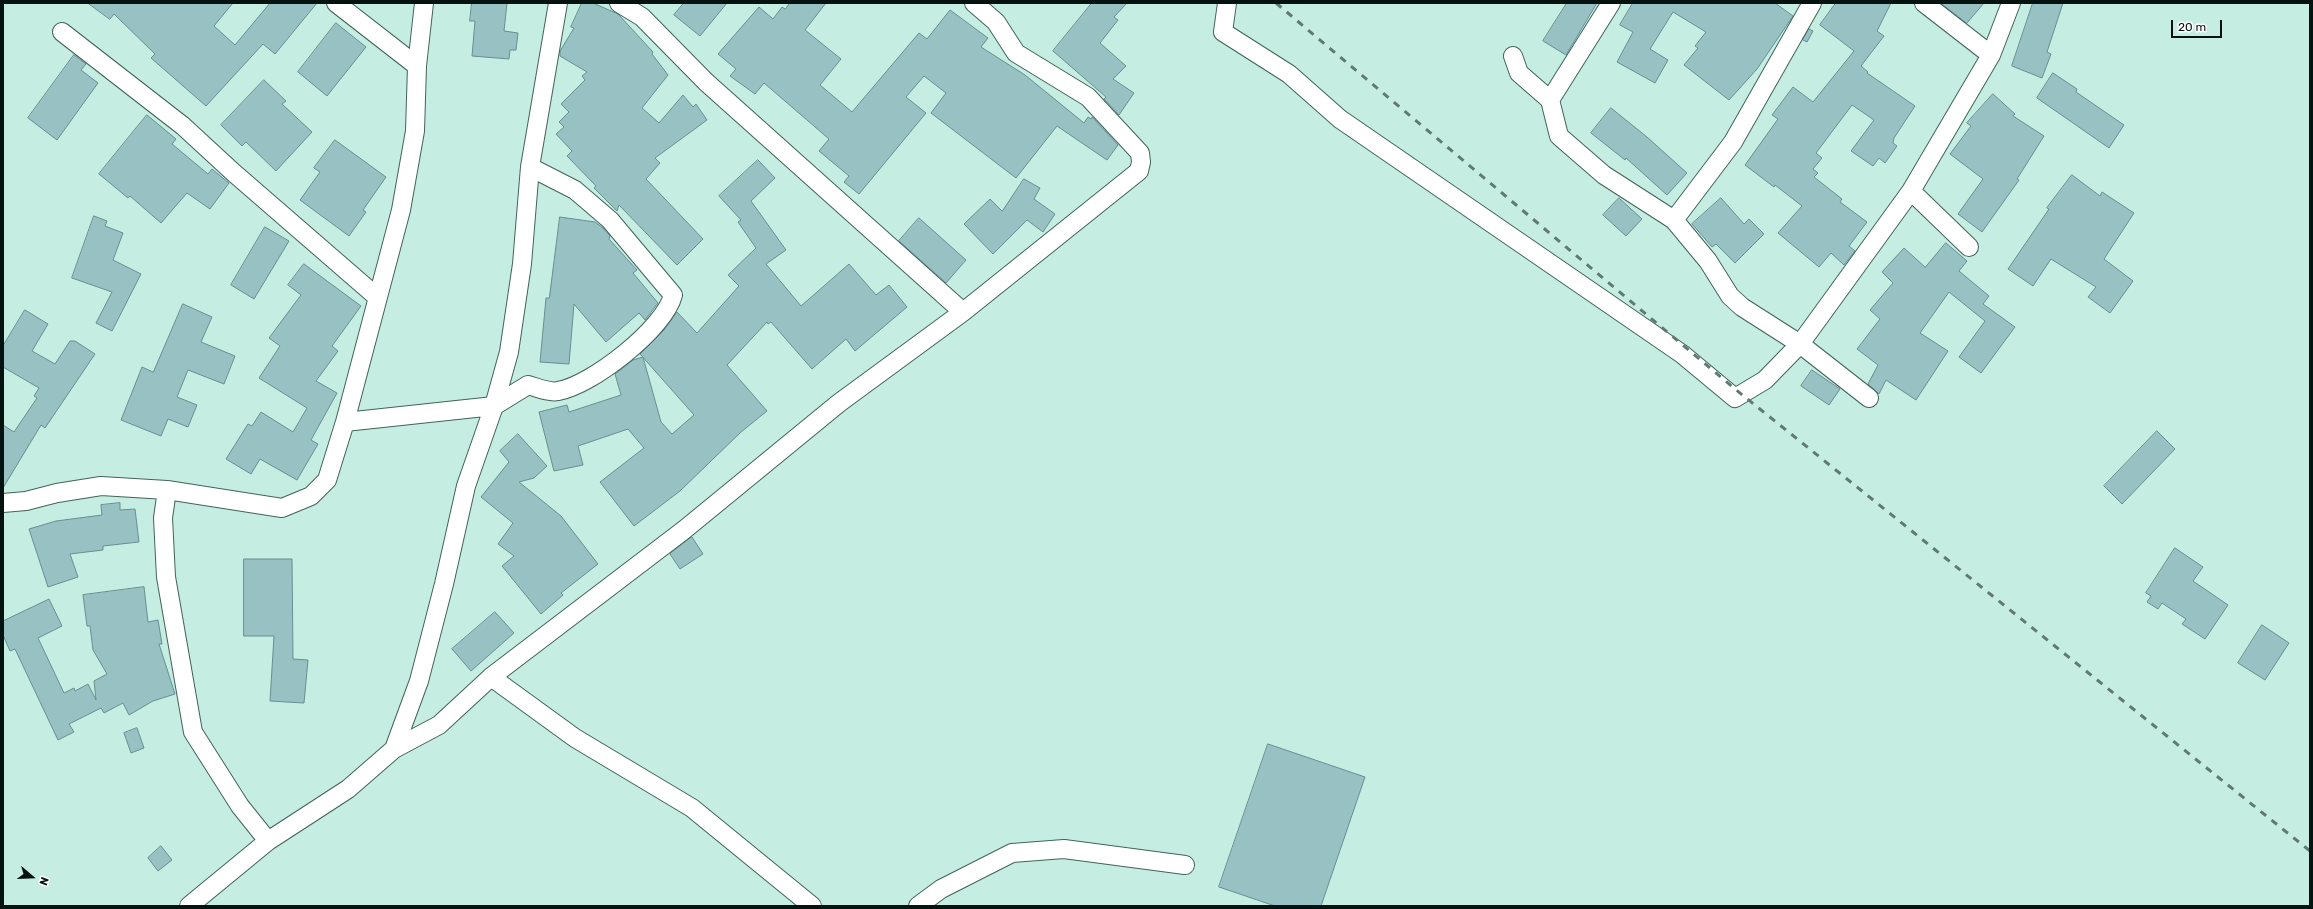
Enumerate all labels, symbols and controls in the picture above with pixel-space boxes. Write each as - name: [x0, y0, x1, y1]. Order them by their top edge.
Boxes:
- scale bar: [2173, 12, 2224, 38]
- text: 20 m: [2178, 20, 2206, 34]
- north arrow: [12, 857, 52, 897]
- text: N: [36, 875, 51, 887]

